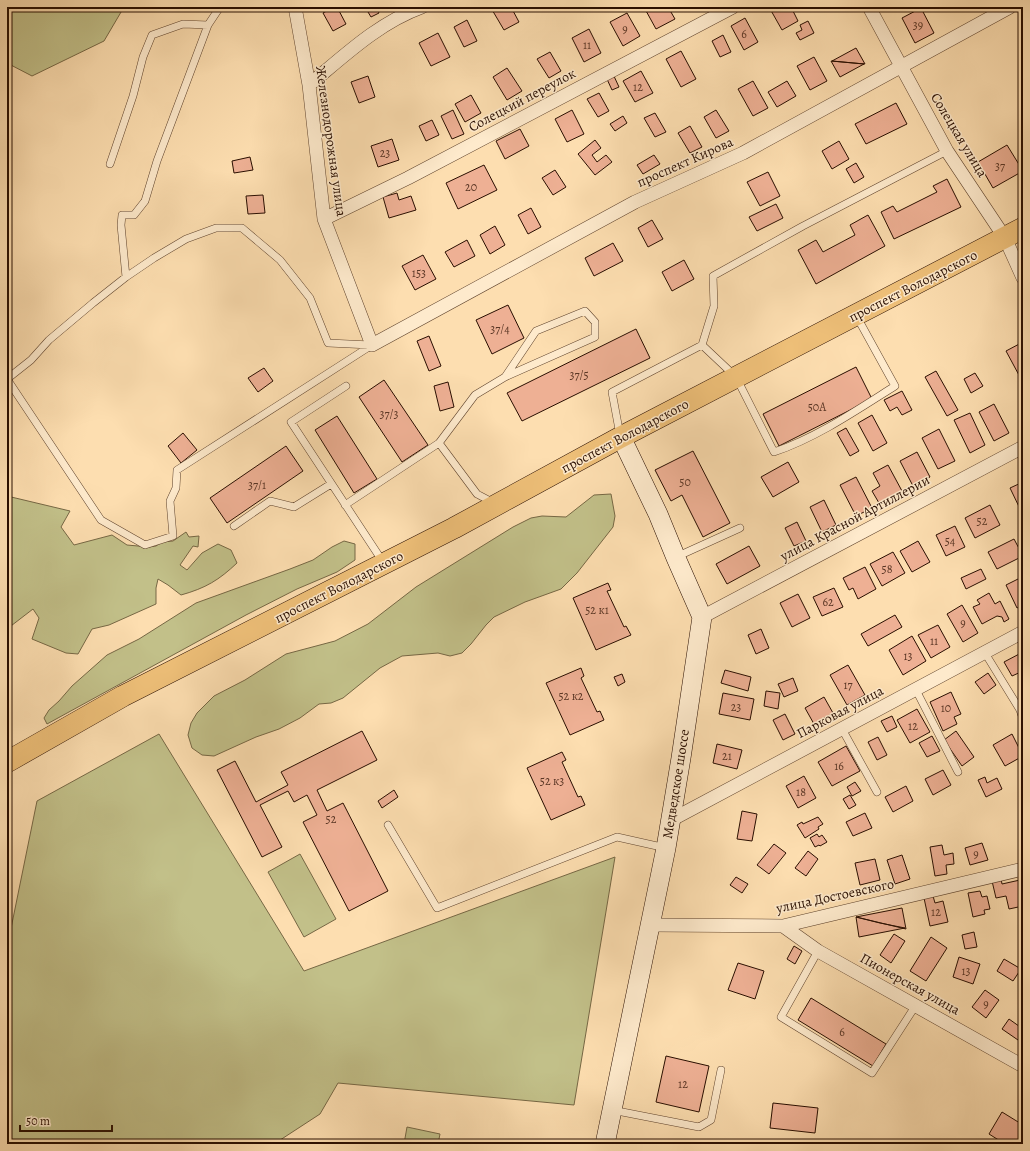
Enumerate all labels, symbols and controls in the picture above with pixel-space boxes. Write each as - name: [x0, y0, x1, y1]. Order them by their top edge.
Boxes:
- house number: 39: [913, 17, 923, 33]
- house number: 9: [622, 21, 628, 37]
- house number: 6: [741, 26, 747, 42]
- house number: 11: [583, 37, 591, 53]
- street label: Железнодорожная улица: [311, 64, 351, 218]
- street label: Солецкий переулок: [465, 64, 579, 136]
- house number: 12: [633, 79, 643, 95]
- street label: Солецкая улица: [926, 89, 992, 181]
- street label: проспект Кирова: [634, 132, 737, 192]
- house number: 23: [380, 145, 390, 161]
- house number: 37: [995, 158, 1006, 174]
- house number: 20: [465, 179, 477, 195]
- street label: проспект Володарского: [845, 245, 981, 327]
- house number: 153: [412, 265, 426, 281]
- house number: 37/4: [490, 321, 510, 337]
- house number: 37/5: [569, 367, 589, 383]
- street label: проспект Володарского: [558, 394, 692, 478]
- house number: 50А: [808, 399, 827, 415]
- house number: 37/3: [380, 406, 398, 422]
- street label: улица Красной Артиллерии: [776, 470, 933, 566]
- house number: 50: [679, 474, 691, 490]
- house number: 37/1: [248, 477, 266, 493]
- house number: 52: [977, 513, 988, 529]
- house number: 54: [945, 533, 956, 549]
- street label: проспект Володарского: [271, 546, 407, 628]
- house number: 58: [882, 561, 893, 577]
- house number: 62: [822, 594, 834, 610]
- house number: 52 к1: [585, 602, 609, 618]
- house number: 9: [960, 615, 966, 631]
- house number: 11: [930, 633, 938, 649]
- house number: 13: [903, 648, 913, 664]
- house number: 17: [843, 677, 854, 693]
- street label: Парковая улица: [793, 681, 887, 743]
- house number: 52 к2: [558, 688, 584, 704]
- house number: 23: [731, 699, 741, 715]
- house number: 10: [941, 700, 951, 716]
- house number: 12: [908, 718, 918, 734]
- street label: Медведское шоссе: [658, 728, 694, 840]
- house number: 21: [722, 748, 732, 764]
- house number: 16: [834, 758, 844, 774]
- house number: 52 к3: [540, 773, 564, 789]
- house number: 18: [796, 784, 806, 800]
- house number: 52: [326, 811, 337, 827]
- house number: 9: [973, 846, 979, 862]
- street label: улица Достоевского: [773, 874, 896, 918]
- house number: 12: [931, 904, 941, 920]
- street label: Пионерская улица: [857, 949, 964, 1020]
- house number: 13: [961, 963, 971, 979]
- house number: 9: [983, 996, 989, 1012]
- house number: 6: [839, 1024, 845, 1040]
- house number: 12: [678, 1076, 688, 1092]
- scale bar: [20, 1107, 112, 1133]
- text: 50 m: [26, 1113, 50, 1129]

